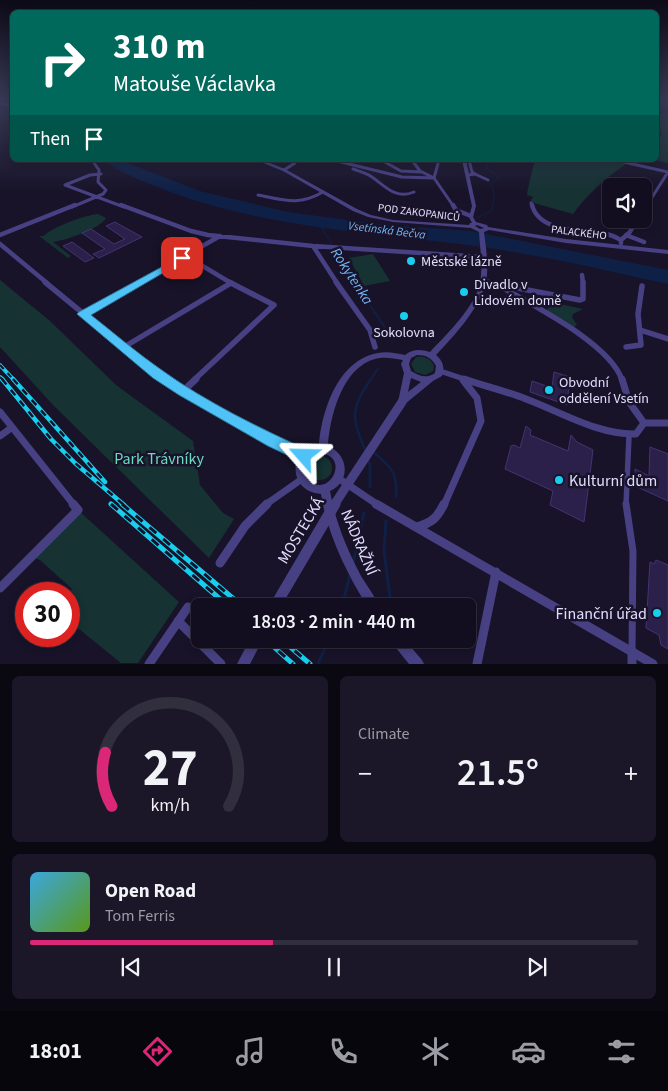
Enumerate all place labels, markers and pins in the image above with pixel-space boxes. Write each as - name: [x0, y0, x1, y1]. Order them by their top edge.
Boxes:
- pin: [161, 237, 203, 279]
- place label: Městské lázně: [421, 252, 502, 272]
- marker: Městské lázně: [405, 255, 417, 267]
- place label: Divadlo v Lidovém domě: [474, 275, 561, 311]
- marker: Divadlo v Lidovém domě: [458, 286, 470, 298]
- marker: Sokolovna: [398, 310, 410, 322]
- place label: Sokolovna: [373, 323, 435, 343]
- place label: Obvodní oddělení Vsetín: [559, 373, 649, 409]
- marker: Obvodní oddělení Vsetín: [543, 384, 555, 396]
- place label: Kulturní dům: [569, 470, 657, 492]
- marker: Kulturní dům: [553, 474, 565, 486]
- place label: Finanční úřad: [556, 603, 647, 625]
- marker: Finanční úřad: [651, 607, 663, 619]

